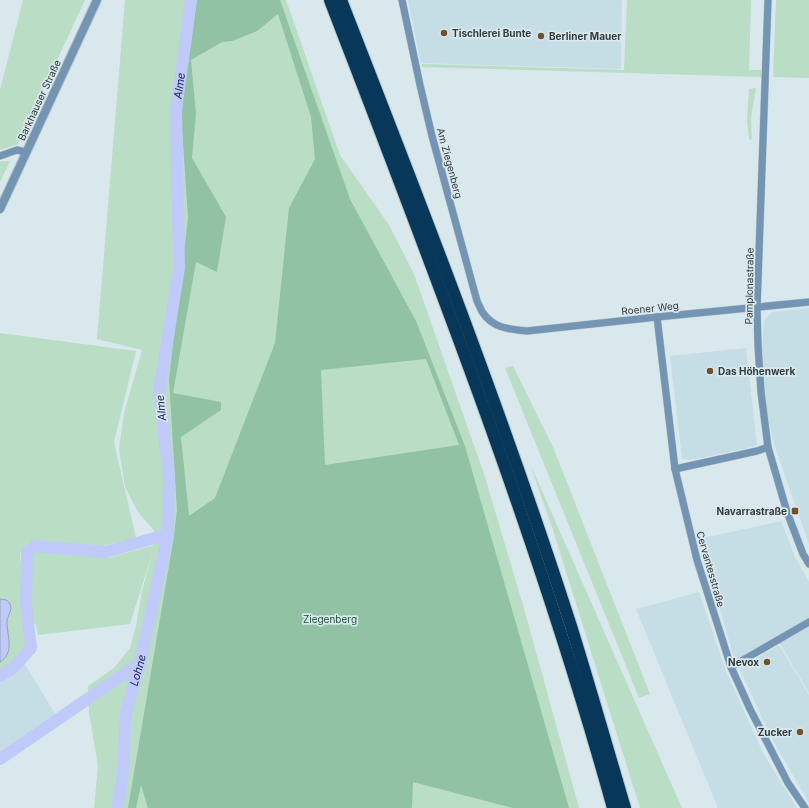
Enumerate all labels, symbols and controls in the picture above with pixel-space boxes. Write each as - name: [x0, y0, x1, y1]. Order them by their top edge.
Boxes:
- place label: Tischlerei Bunte: [452, 27, 531, 39]
- marker: Tischlerei Bunte: [439, 28, 449, 38]
- place label: Berliner Mauer: [549, 30, 621, 42]
- marker: Berliner Mauer: [536, 31, 546, 41]
- street label: Barkhauser Straße: [15, 58, 63, 142]
- water label: Alme: [170, 72, 188, 101]
- street label: Am Ziegenberg: [435, 126, 465, 200]
- street label: Pamplonastraße: [742, 247, 756, 324]
- street label: Roener Weg: [621, 299, 679, 317]
- place label: Das Höhenwerk: [718, 365, 796, 377]
- marker: Das Höhenwerk: [705, 366, 715, 376]
- water label: Alme: [153, 394, 169, 423]
- place label: Navarrastraße: [717, 505, 787, 517]
- marker: Navarrastraße: [790, 506, 800, 516]
- street label: Cervantesstraße: [694, 530, 728, 608]
- park label: Ziegenberg: [303, 613, 357, 625]
- water label: Lohne: [127, 653, 149, 688]
- place label: Nevox: [728, 656, 759, 668]
- marker: Nevox: [762, 657, 772, 667]
- place label: Zucker: [758, 726, 792, 738]
- marker: Zucker: [795, 727, 805, 737]

